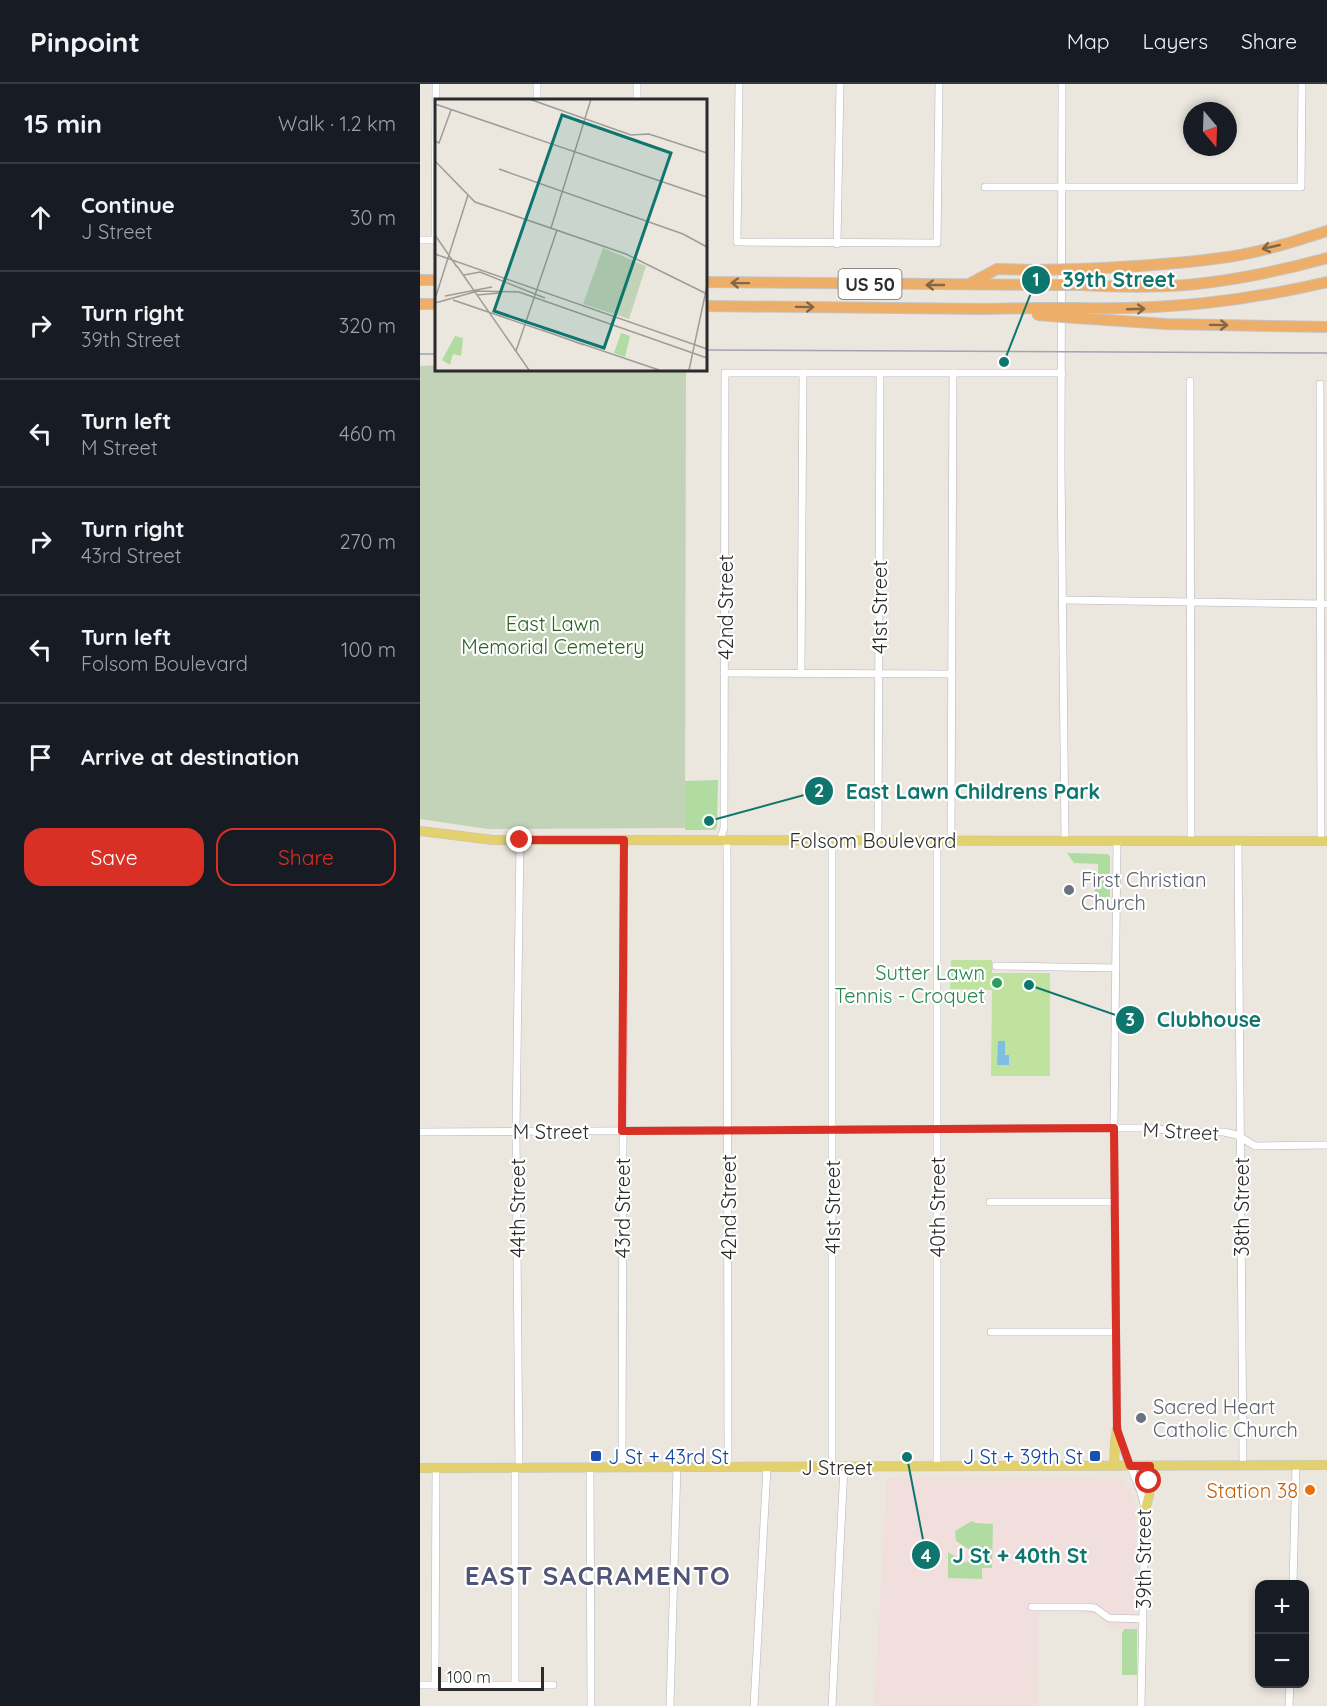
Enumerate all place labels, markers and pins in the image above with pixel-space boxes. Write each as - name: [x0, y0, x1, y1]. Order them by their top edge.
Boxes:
- callout: 39th Street: [1021, 261, 1188, 300]
- callout: East Lawn Childrens Park: [804, 772, 1113, 811]
- place label: First Christian Church: [1081, 867, 1206, 915]
- marker: First Christian Church: [1062, 883, 1076, 897]
- place label: Sutter Lawn Tennis - Croquet: [835, 960, 985, 1008]
- marker: Sutter Lawn Tennis - Croquet: [990, 976, 1004, 990]
- callout: Clubhouse: [1115, 1000, 1273, 1039]
- place label: Sacred Heart Catholic Church: [1153, 1394, 1298, 1442]
- marker: Sacred Heart Catholic Church: [1134, 1411, 1148, 1425]
- place label: J St + 43rd St: [608, 1444, 729, 1469]
- place label: J St + 39th St: [963, 1444, 1083, 1469]
- marker: J St + 43rd St: [589, 1449, 603, 1463]
- marker: J St + 39th St: [1088, 1449, 1102, 1463]
- place label: Station 38: [1206, 1478, 1298, 1503]
- marker: Station 38: [1303, 1483, 1317, 1497]
- callout: J St + 40th St: [911, 1536, 1100, 1575]

